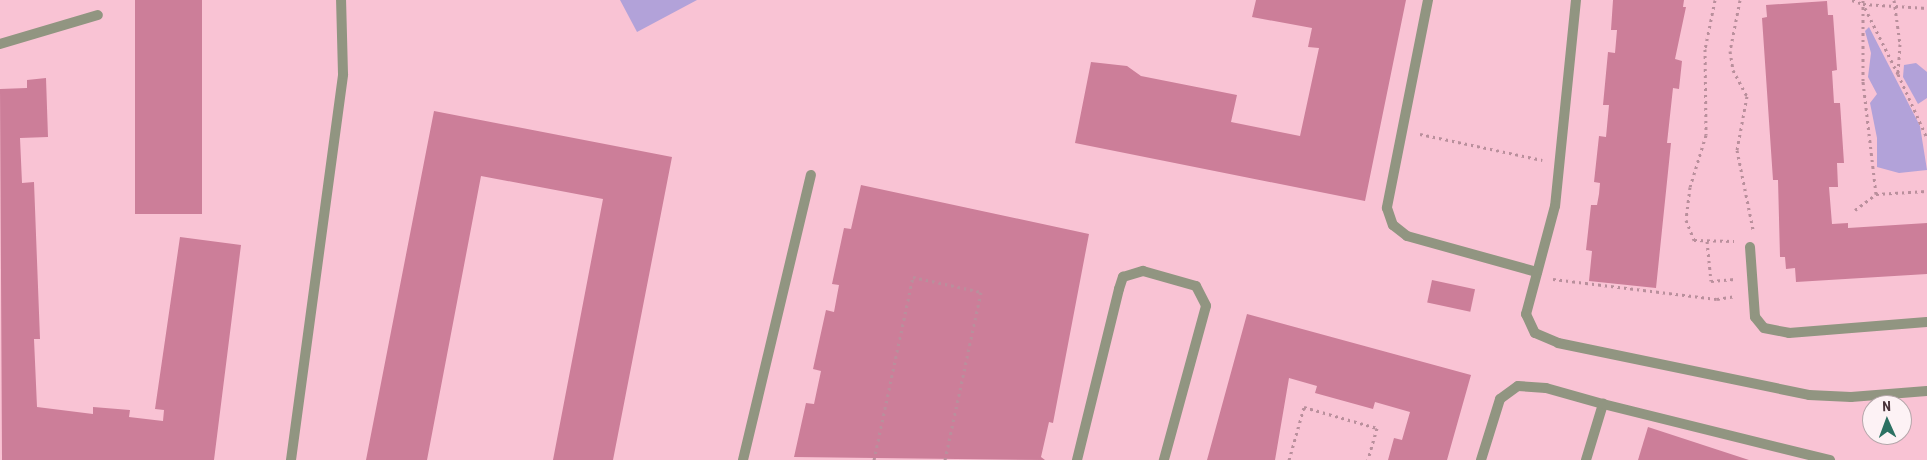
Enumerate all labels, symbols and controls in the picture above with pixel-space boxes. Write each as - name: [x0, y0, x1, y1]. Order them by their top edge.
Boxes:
- north arrow: [1862, 395, 1912, 445]
- text: N: [1882, 398, 1891, 414]

